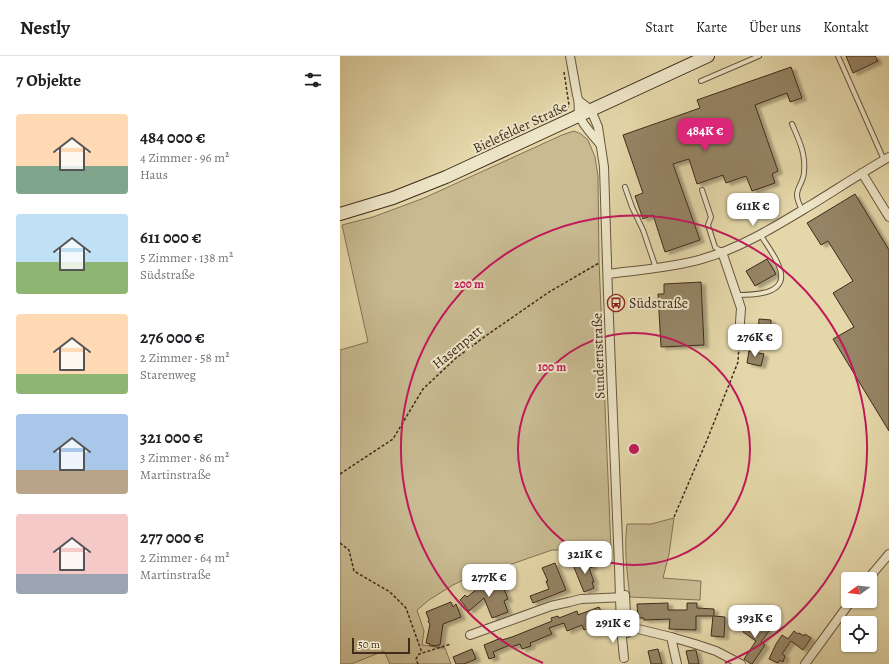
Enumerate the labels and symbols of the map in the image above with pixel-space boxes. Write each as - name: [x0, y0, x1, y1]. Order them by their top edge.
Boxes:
- street label: Bielefelder Straße: [470, 97, 571, 158]
- pin: 484K €: [672, 118, 738, 152]
- pin: 611K €: [720, 193, 786, 227]
- text: 200 m: [454, 276, 484, 292]
- bus stop icon: Südstraße: [606, 293, 626, 313]
- place label: Südstraße: [629, 294, 688, 313]
- street label: Sundernstraße: [588, 313, 609, 399]
- street label: Hasenpatt: [428, 321, 487, 374]
- pin: 276K €: [722, 324, 788, 358]
- text: 100 m: [538, 359, 566, 375]
- centre of rings: [627, 442, 641, 456]
- pin: 321K €: [552, 541, 618, 575]
- pin: 277K €: [456, 564, 522, 598]
- north arrow: [841, 572, 877, 608]
- pin: 393K €: [722, 605, 788, 639]
- pin: 291K €: [580, 610, 646, 644]
- scale bar: [352, 636, 410, 655]

